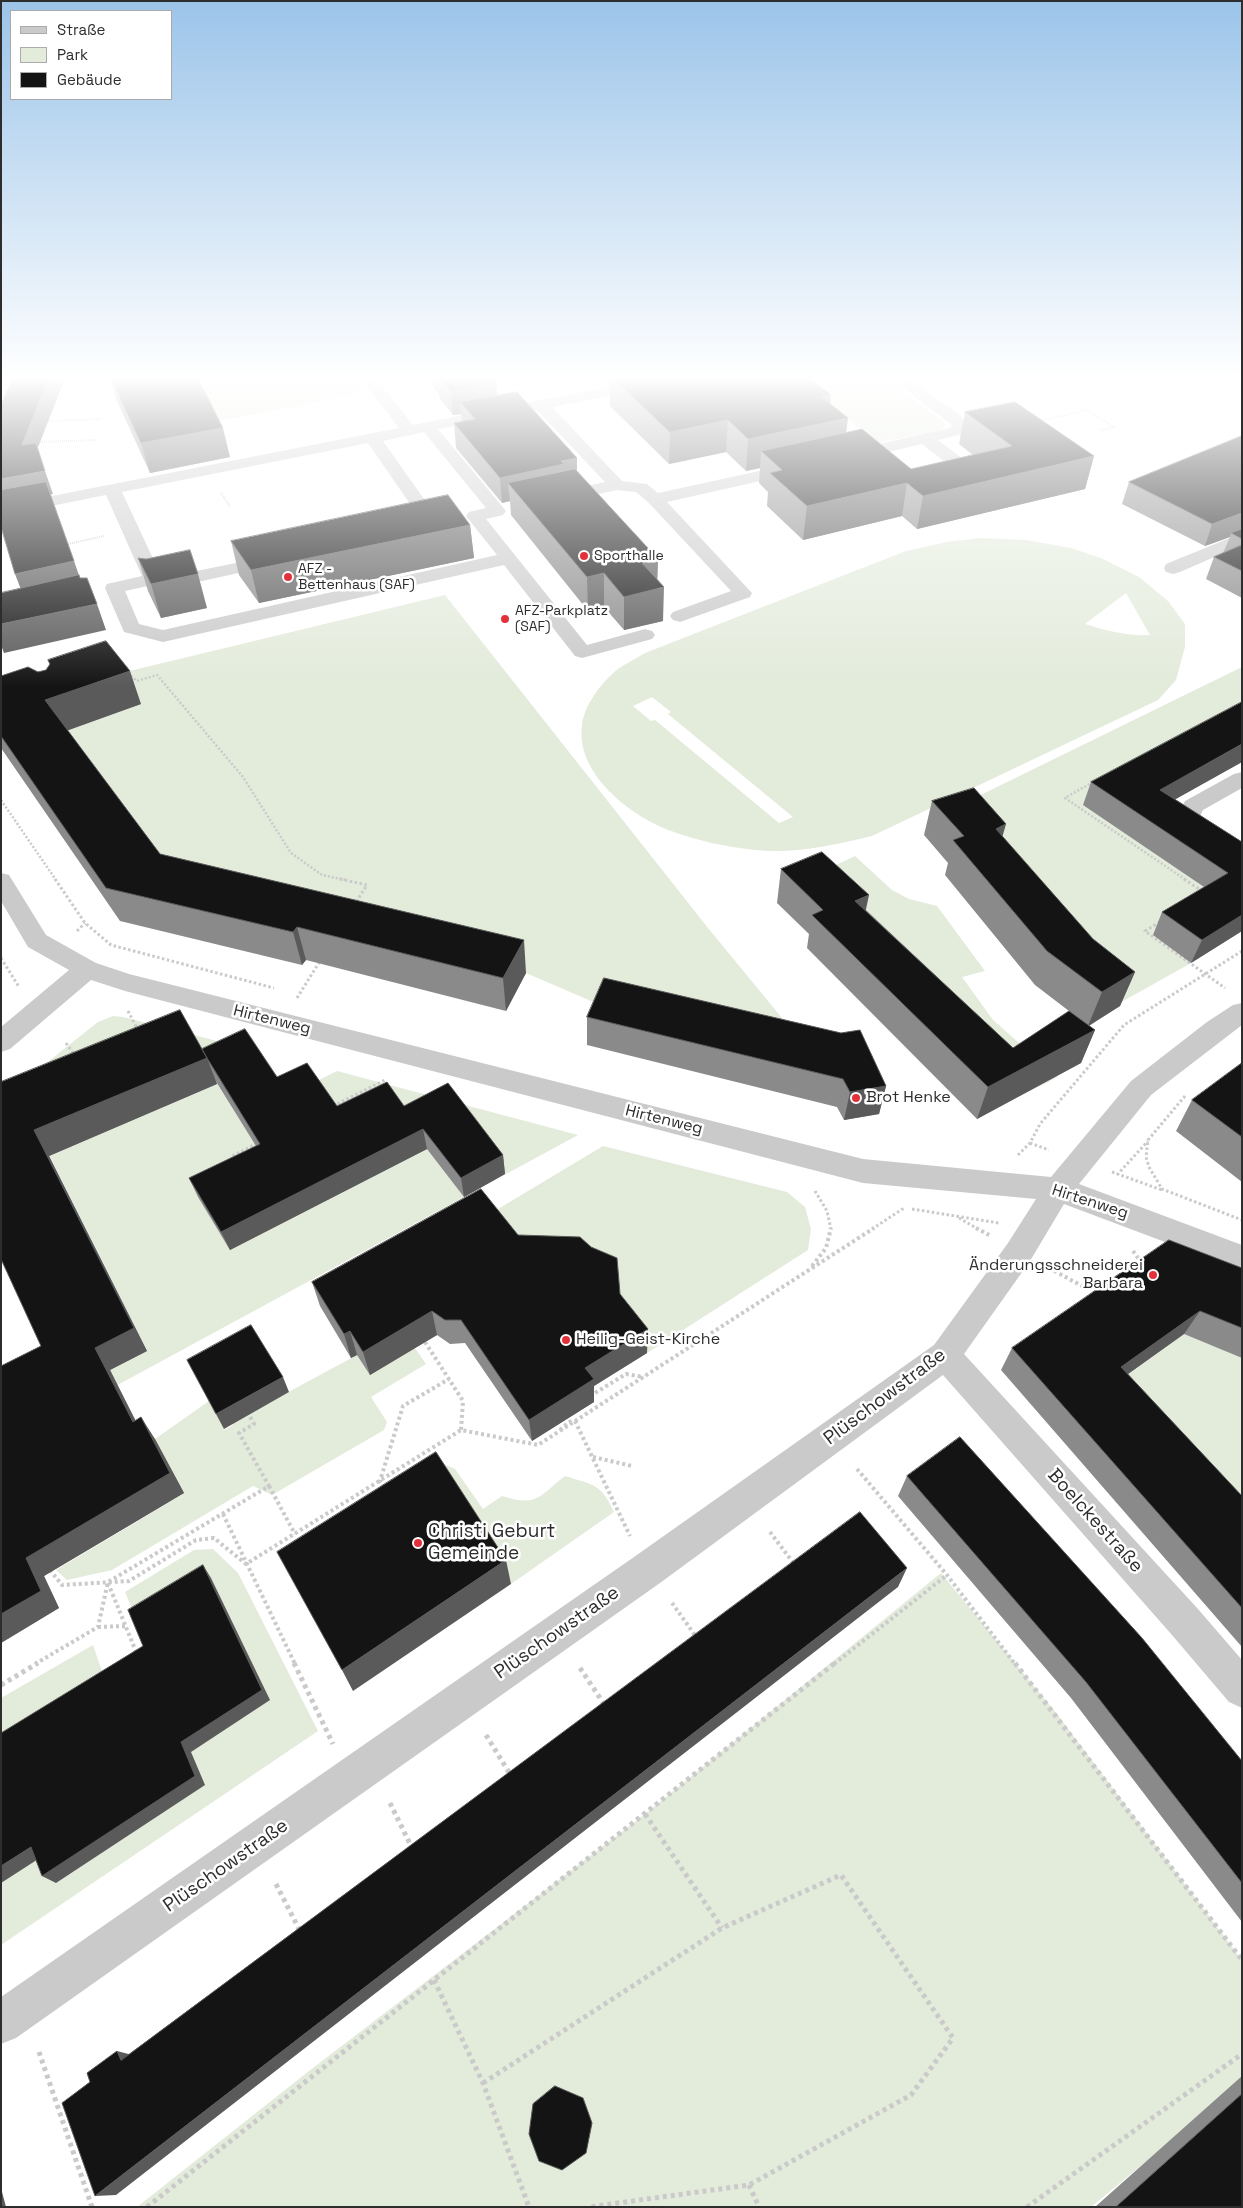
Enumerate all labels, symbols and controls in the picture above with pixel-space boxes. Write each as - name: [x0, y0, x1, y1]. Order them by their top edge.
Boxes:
- legend: [10, 10, 172, 100]
- text: Straße: [57, 20, 105, 39]
- text: Park: [57, 45, 88, 64]
- text: Gebäude: [57, 70, 122, 89]
- place label: Sporthalle: [594, 548, 664, 564]
- marker: Sporthalle: [578, 550, 590, 562]
- place label: AFZ - Bettenhaus (SAF): [298, 561, 415, 594]
- marker: AFZ - Bettenhaus (SAF): [282, 571, 294, 583]
- place label: AFZ-Parkplatz (SAF): [515, 603, 608, 636]
- marker: AFZ-Parkplatz (SAF): [499, 613, 511, 625]
- street label: Hirtenweg: [231, 1001, 313, 1039]
- place label: Brot Henke: [866, 1088, 951, 1108]
- marker: Brot Henke: [850, 1092, 862, 1104]
- street label: Hirtenweg: [623, 1101, 705, 1139]
- street label: Hirtenweg: [1049, 1181, 1131, 1223]
- place label: Änderungsschneiderei Barbara: [969, 1256, 1143, 1294]
- marker: Änderungsschneiderei Barbara: [1147, 1269, 1159, 1281]
- place label: Heilig-Geist-Kirche: [576, 1330, 720, 1350]
- marker: Heilig-Geist-Kirche: [560, 1334, 572, 1346]
- street label: Plüschowstraße: [819, 1344, 951, 1450]
- street label: Boelckestraße: [1042, 1464, 1148, 1578]
- place label: Christi Geburt Gemeinde: [428, 1521, 555, 1565]
- marker: Christi Geburt Gemeinde: [412, 1537, 424, 1549]
- street label: Plüschowstraße: [490, 1582, 624, 1684]
- street label: Plüschowstraße: [159, 1815, 293, 1917]

